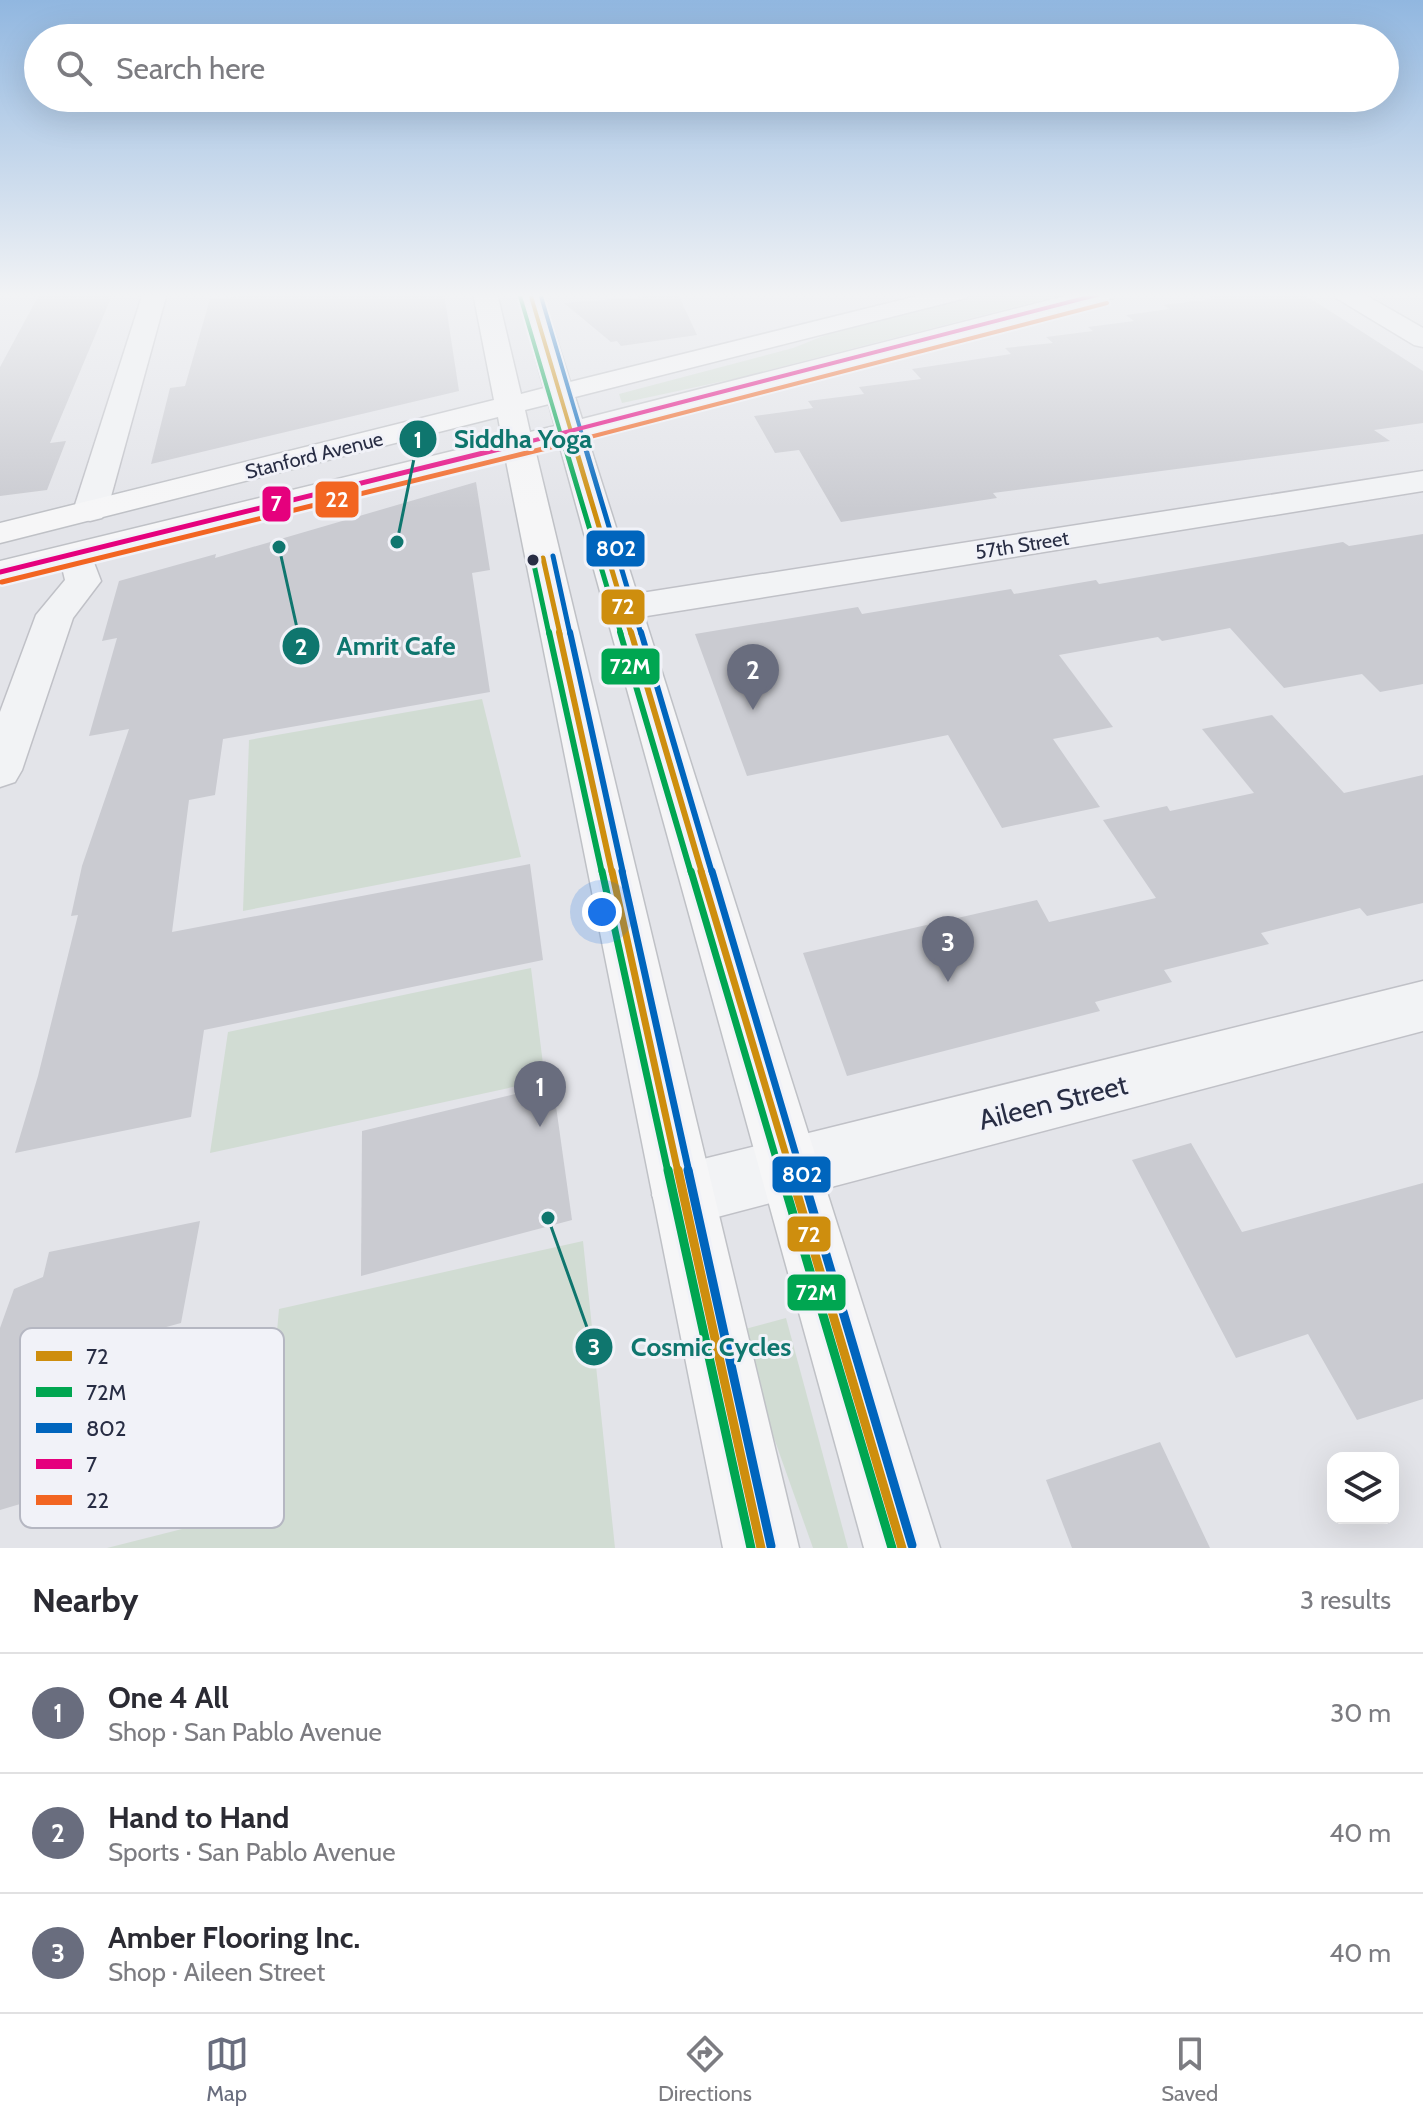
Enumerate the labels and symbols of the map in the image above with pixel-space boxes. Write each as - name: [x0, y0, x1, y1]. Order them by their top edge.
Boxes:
- callout: Siddha Yoga: [398, 414, 608, 464]
- text: Siddha Yoga: [454, 423, 592, 455]
- text: 1: [414, 425, 422, 454]
- street label: Stanford Avenue: [243, 426, 385, 484]
- line badge: 22: [314, 480, 360, 519]
- line badge: 7: [261, 485, 292, 523]
- text: 22: [325, 486, 349, 513]
- text: 7: [270, 490, 282, 517]
- street label: 57th Street: [974, 526, 1071, 564]
- line badge: 802: [585, 529, 646, 568]
- text: 802: [596, 535, 636, 562]
- unlabelled marker: [525, 552, 541, 568]
- line badge: 72: [600, 588, 646, 626]
- text: 72: [612, 593, 634, 620]
- callout: Amrit Cafe: [281, 621, 472, 671]
- text: Amrit Cafe: [336, 630, 456, 662]
- text: 2: [295, 632, 307, 661]
- pin: 2: [727, 644, 779, 710]
- line badge: 72M: [600, 647, 661, 686]
- text: 72M: [609, 653, 651, 680]
- your location: [582, 892, 622, 932]
- pin: 3: [922, 916, 974, 982]
- pin: 1: [514, 1061, 566, 1127]
- street label: Aileen Street: [975, 1067, 1131, 1137]
- line badge: 802: [771, 1155, 832, 1194]
- text: 802: [782, 1161, 822, 1188]
- line badge: 72: [786, 1215, 832, 1253]
- text: 72: [798, 1221, 820, 1248]
- line badge: 72M: [786, 1273, 847, 1312]
- text: 72M: [795, 1279, 837, 1306]
- callout: Cosmic Cycles: [574, 1322, 807, 1372]
- legend: [20, 1328, 284, 1528]
- text: Cosmic Cycles: [631, 1331, 791, 1363]
- text: 3: [588, 1332, 600, 1361]
- text: 72: [86, 1343, 109, 1370]
- text: 72M: [86, 1379, 126, 1406]
- text: 802: [86, 1415, 126, 1442]
- text: 7: [86, 1451, 97, 1478]
- text: 22: [86, 1487, 109, 1514]

